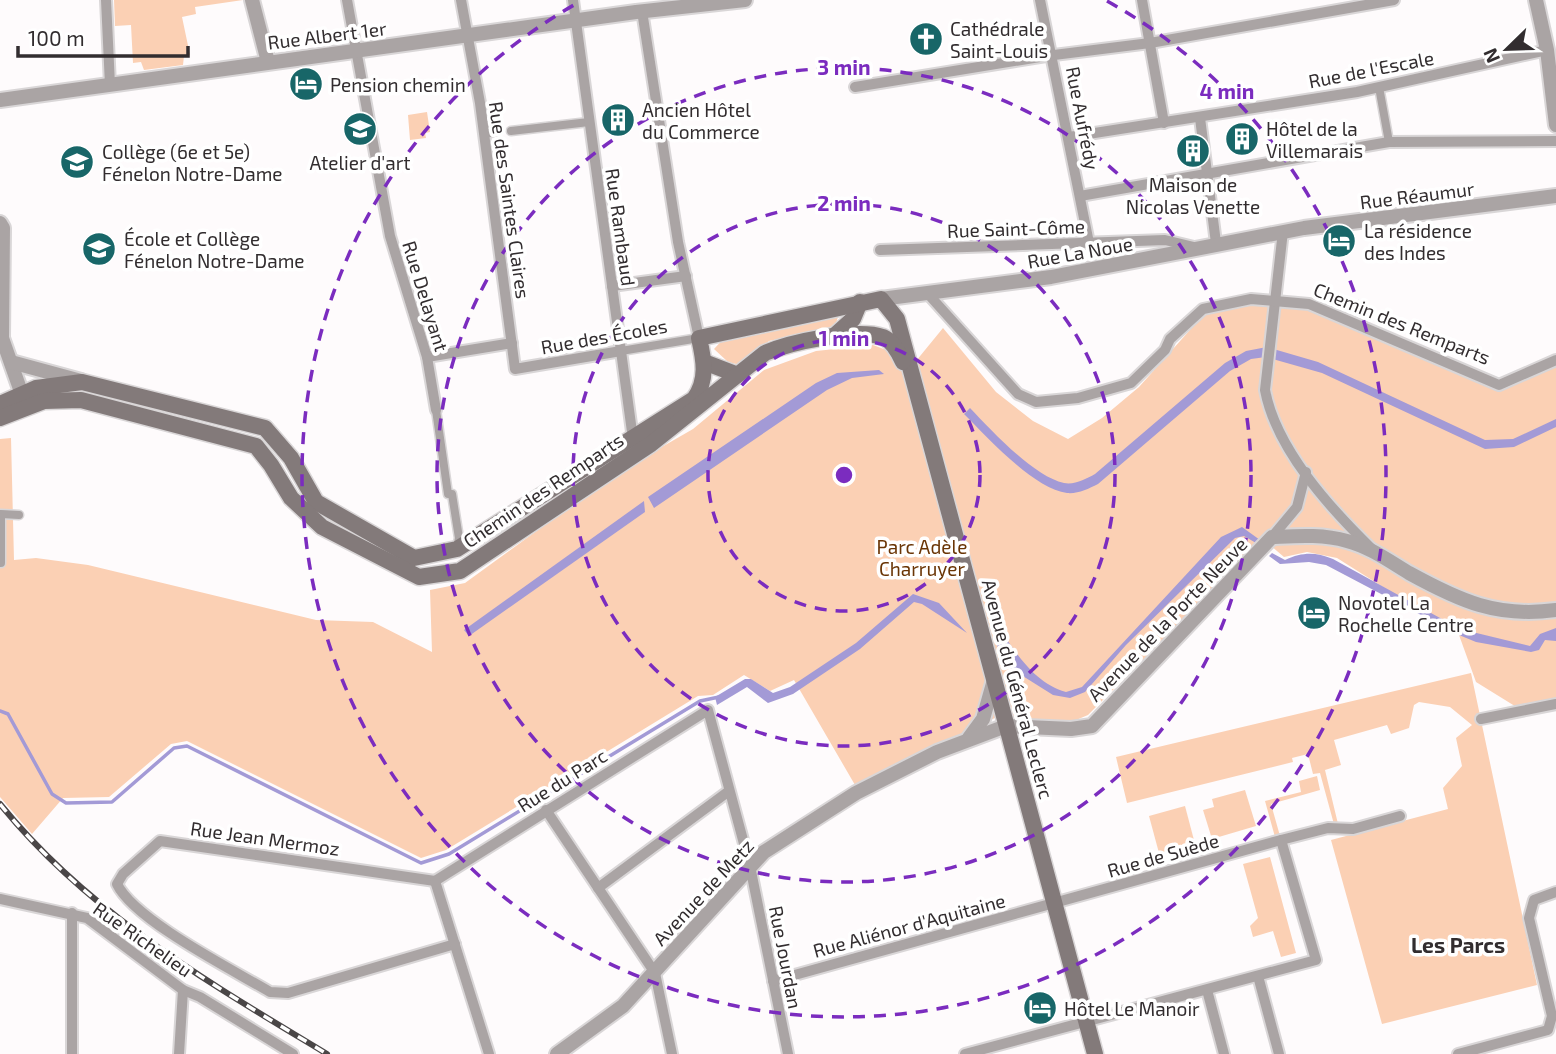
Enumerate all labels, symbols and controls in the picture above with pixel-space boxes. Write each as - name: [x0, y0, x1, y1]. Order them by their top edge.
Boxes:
- scale bar: [18, 14, 187, 58]
- north arrow: [1472, 14, 1542, 84]
- street label: Rue Albert 1er: [266, 16, 388, 54]
- place label: Cathédrale Saint-Louis: [950, 17, 1048, 62]
- church icon: Cathédrale Saint-Louis: [907, 20, 945, 58]
- text: 100 m: [28, 25, 85, 50]
- text: N: [1478, 45, 1504, 67]
- street label: Rue de l'Escale: [1306, 46, 1436, 92]
- text: 3 min: [817, 54, 871, 79]
- street label: Rue Aufrédy: [1062, 64, 1104, 172]
- hotel icon: Pension chemin: [287, 65, 325, 103]
- place label: Pension chemin: [330, 73, 466, 96]
- text: 4 min: [1200, 78, 1254, 103]
- place label: Ancien Hôtel du Commerce: [642, 98, 760, 143]
- street label: Rue des Saintes Claires: [485, 100, 535, 300]
- building icon: Ancien Hôtel du Commerce: [599, 101, 637, 139]
- school or university icon: Atelier d'art: [341, 110, 379, 148]
- place label: Hôtel de la Villemarais: [1266, 117, 1363, 162]
- building icon: Hôtel de la Villemarais: [1223, 120, 1261, 158]
- building icon: Maison de Nicolas Venette: [1174, 132, 1212, 170]
- place label: Collège (6e et 5e) Fénelon Notre-Dame: [102, 140, 283, 185]
- school or university icon: Collège (6e et 5e) Fénelon Notre-Dame: [58, 143, 96, 181]
- place label: Atelier d'art: [309, 151, 411, 174]
- street label: Rue Rambaud: [601, 167, 641, 287]
- place label: Maison de Nicolas Venette: [1126, 173, 1260, 218]
- street label: Rue Réaumur: [1358, 177, 1476, 213]
- text: 2 min: [817, 190, 871, 215]
- street label: Rue Saint-Côme: [947, 214, 1085, 242]
- place label: La résidence des Indes: [1364, 219, 1472, 264]
- hotel icon: La résidence des Indes: [1320, 222, 1358, 260]
- place label: École et Collège Fénelon Notre-Dame: [124, 227, 305, 272]
- school or university icon: École et Collège Fénelon Notre-Dame: [80, 230, 118, 268]
- street label: Rue La Noue: [1025, 231, 1135, 273]
- street label: Rue Delayant: [398, 238, 454, 354]
- street label: Chemin des Remparts: [1310, 277, 1494, 369]
- street label: Rue des Écoles: [539, 314, 669, 358]
- text: 1 min: [819, 325, 869, 350]
- street label: Chemin des Remparts: [459, 428, 627, 552]
- centre of rings: [832, 463, 856, 487]
- street label: Avenue de la Porte Neuve: [1083, 532, 1251, 706]
- park label: Parc Adèle Charruyer: [877, 535, 967, 580]
- street label: Avenue du Général Leclerc: [978, 577, 1058, 801]
- place label: Novotel La Rochelle Centre: [1338, 591, 1474, 636]
- hotel icon: Novotel La Rochelle Centre: [1295, 594, 1333, 632]
- street label: Rue du Parc: [513, 743, 611, 817]
- street label: Rue Jean Mermoz: [189, 816, 341, 860]
- street label: Rue de Suède: [1104, 828, 1222, 882]
- street label: Avenue de Metz: [648, 834, 758, 950]
- street label: Rue Aliénor d'Aquitaine: [810, 888, 1008, 962]
- street label: Rue Richelieu: [89, 896, 197, 982]
- street label: Rue Jourdan: [765, 904, 807, 1010]
- district label: Les Parcs: [1411, 932, 1505, 957]
- hotel icon: Hôtel Le Manoir: [1021, 989, 1059, 1027]
- place label: Hôtel Le Manoir: [1064, 997, 1200, 1020]

